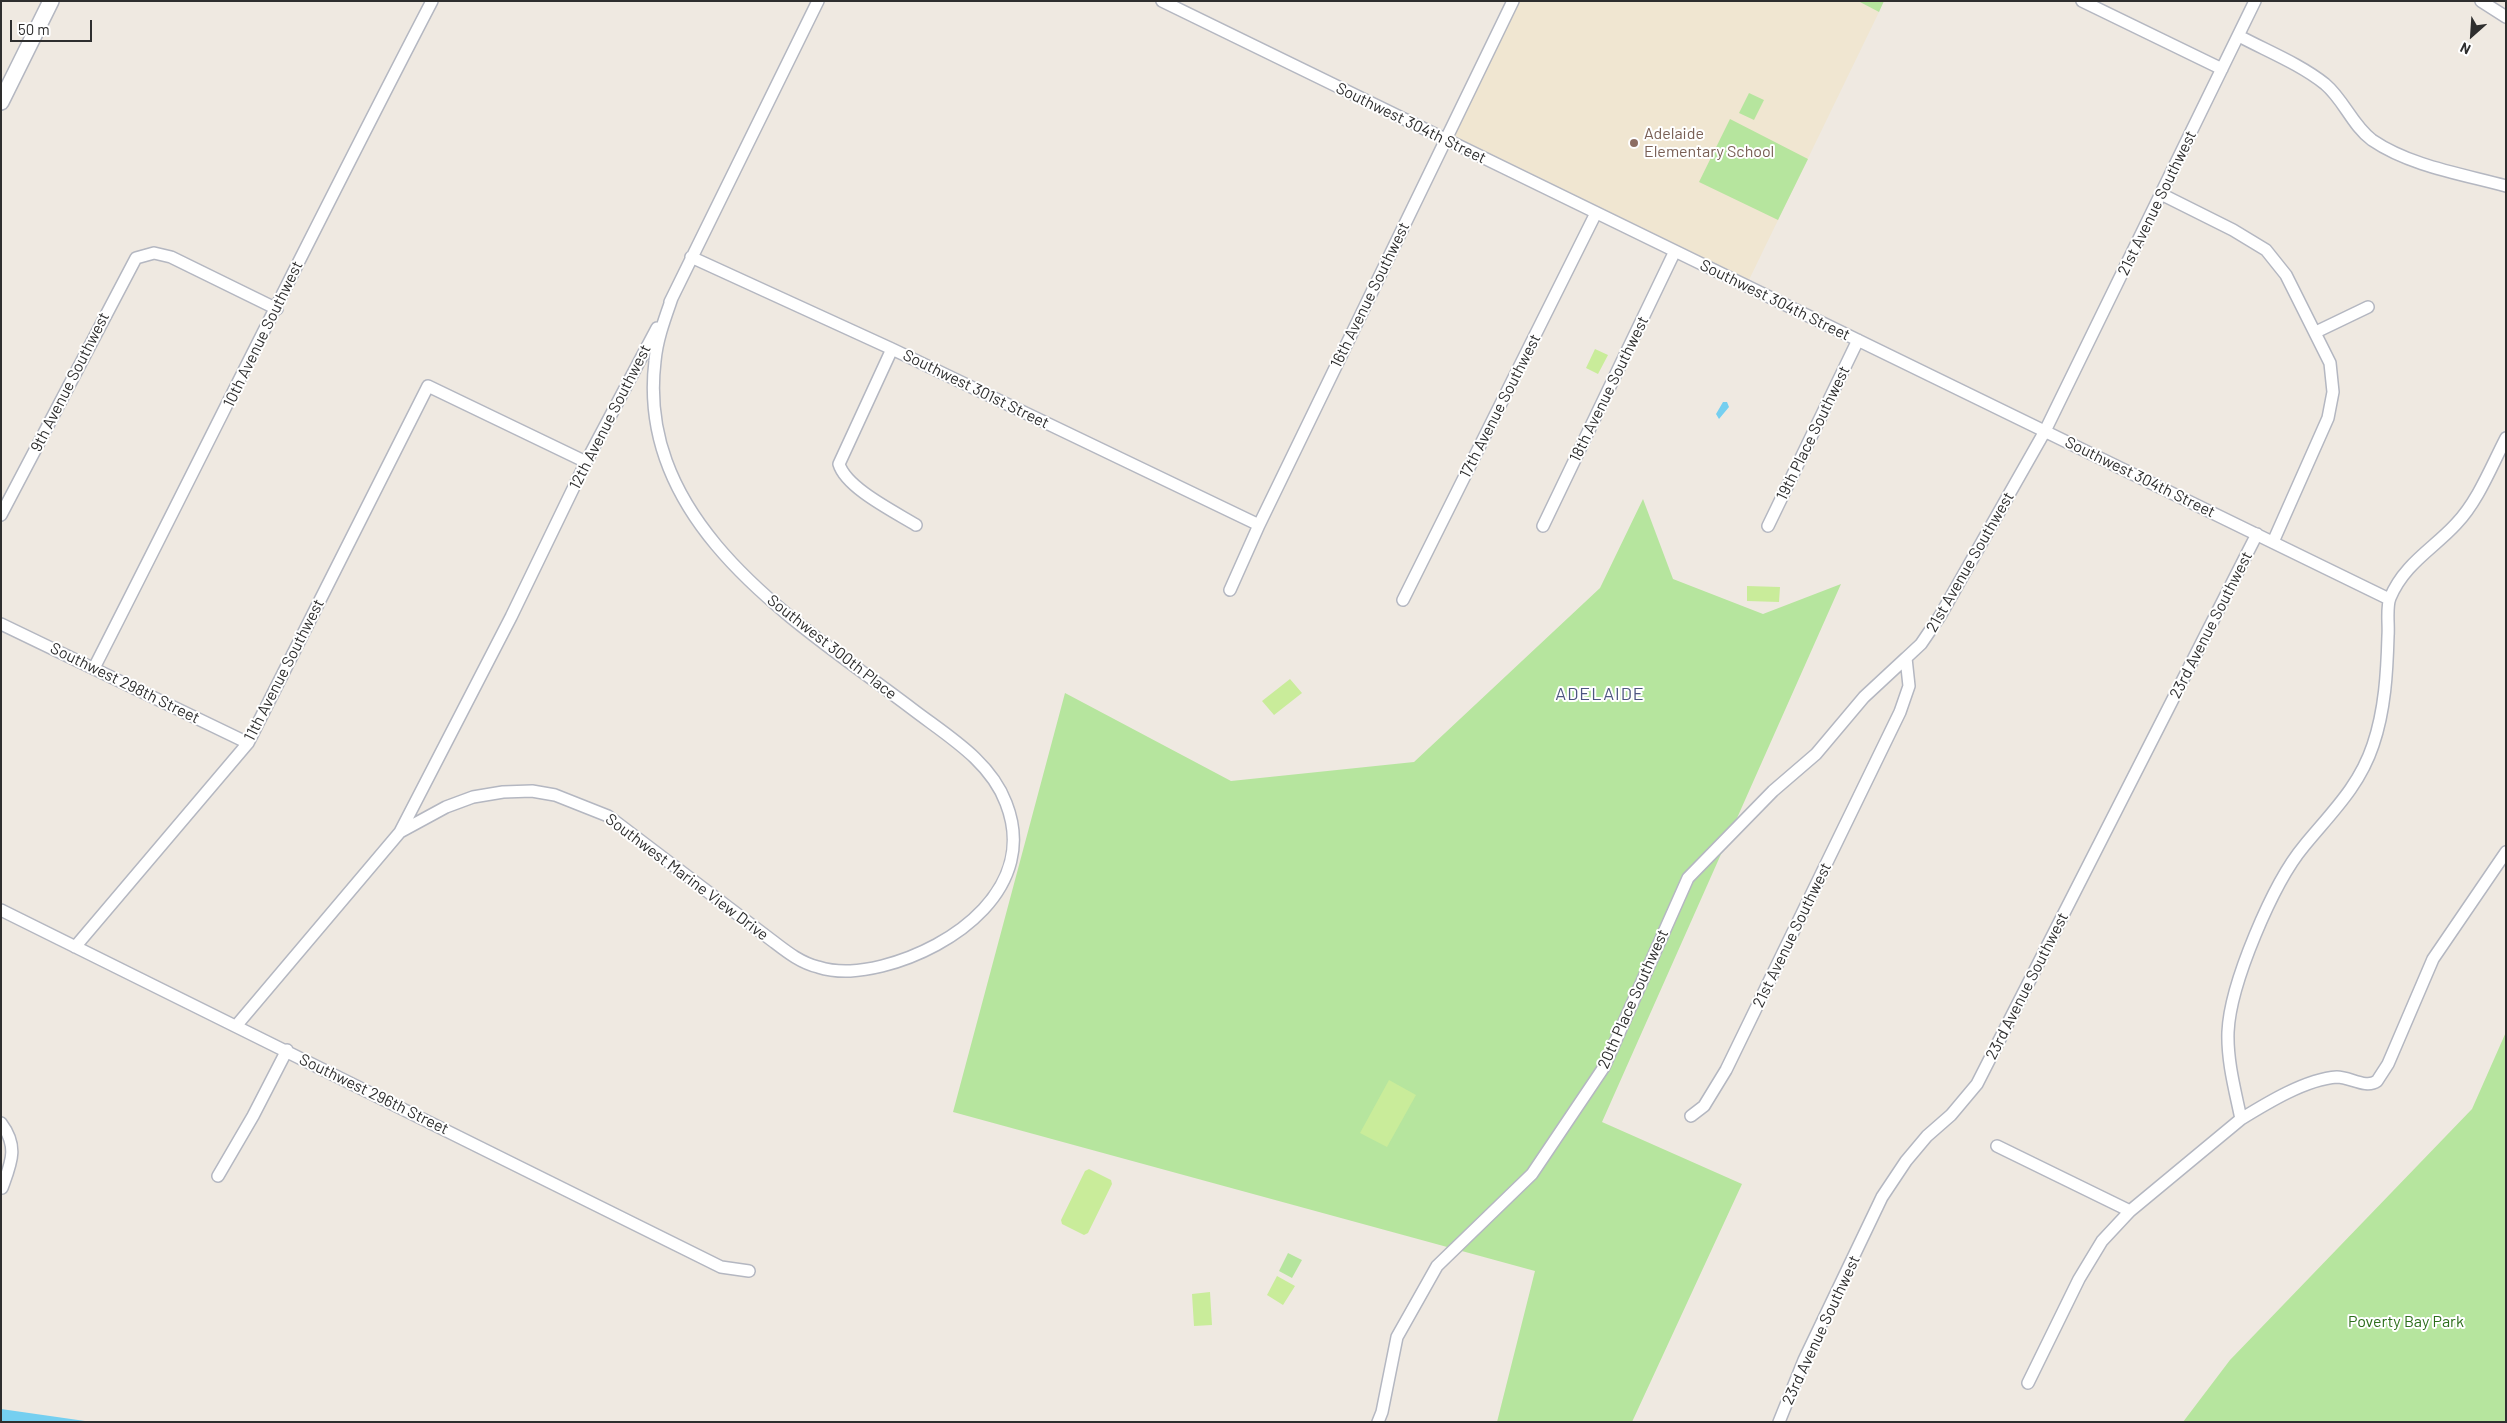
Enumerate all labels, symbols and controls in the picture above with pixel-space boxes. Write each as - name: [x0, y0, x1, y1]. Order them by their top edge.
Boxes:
- scale bar: [12, 10, 95, 42]
- north arrow: [2447, 10, 2497, 60]
- text: 50 m: [18, 20, 50, 38]
- text: N: [2457, 39, 2473, 59]
- street label: Southwest 304th Street: [1333, 78, 1489, 168]
- place label: Adelaide Elementary School: [1644, 124, 1774, 162]
- street label: 21st Avenue Southwest: [2114, 127, 2200, 279]
- marker: Adelaide Elementary School: [1628, 137, 1640, 149]
- street label: 16th Avenue Southwest: [1326, 219, 1414, 371]
- street label: Southwest 304th Street: [1697, 255, 1853, 345]
- street label: 10th Avenue Southwest: [219, 258, 307, 410]
- street label: 9th Avenue Southwest: [26, 309, 114, 455]
- street label: 18th Avenue Southwest: [1565, 313, 1653, 465]
- street label: 17th Avenue Southwest: [1455, 331, 1545, 481]
- street label: 12th Avenue Southwest: [565, 341, 655, 493]
- street label: Southwest 301st Street: [900, 345, 1052, 433]
- street label: 19th Place Southwest: [1772, 363, 1854, 503]
- street label: Southwest 304th Street: [2062, 432, 2218, 522]
- street label: 21st Avenue Southwest: [1922, 488, 2018, 636]
- street label: 23rd Avenue Southwest: [2166, 548, 2256, 702]
- street label: Southwest 300th Place: [763, 590, 901, 704]
- street label: 11th Avenue Southwest: [240, 596, 328, 744]
- street label: Southwest 298th Street: [47, 638, 203, 728]
- district label: ADELAIDE: [1554, 683, 1646, 705]
- street label: Southwest Marine View Drive: [602, 809, 772, 945]
- street label: 21st Avenue Southwest: [1749, 859, 1835, 1011]
- street label: 23rd Avenue Southwest: [1982, 909, 2072, 1063]
- street label: 20th Place Southwest: [1594, 926, 1672, 1072]
- street label: Southwest 296th Street: [296, 1049, 452, 1139]
- street label: 23rd Avenue Southwest: [1778, 1252, 1864, 1408]
- park label: Poverty Bay Park: [2348, 1312, 2464, 1332]

